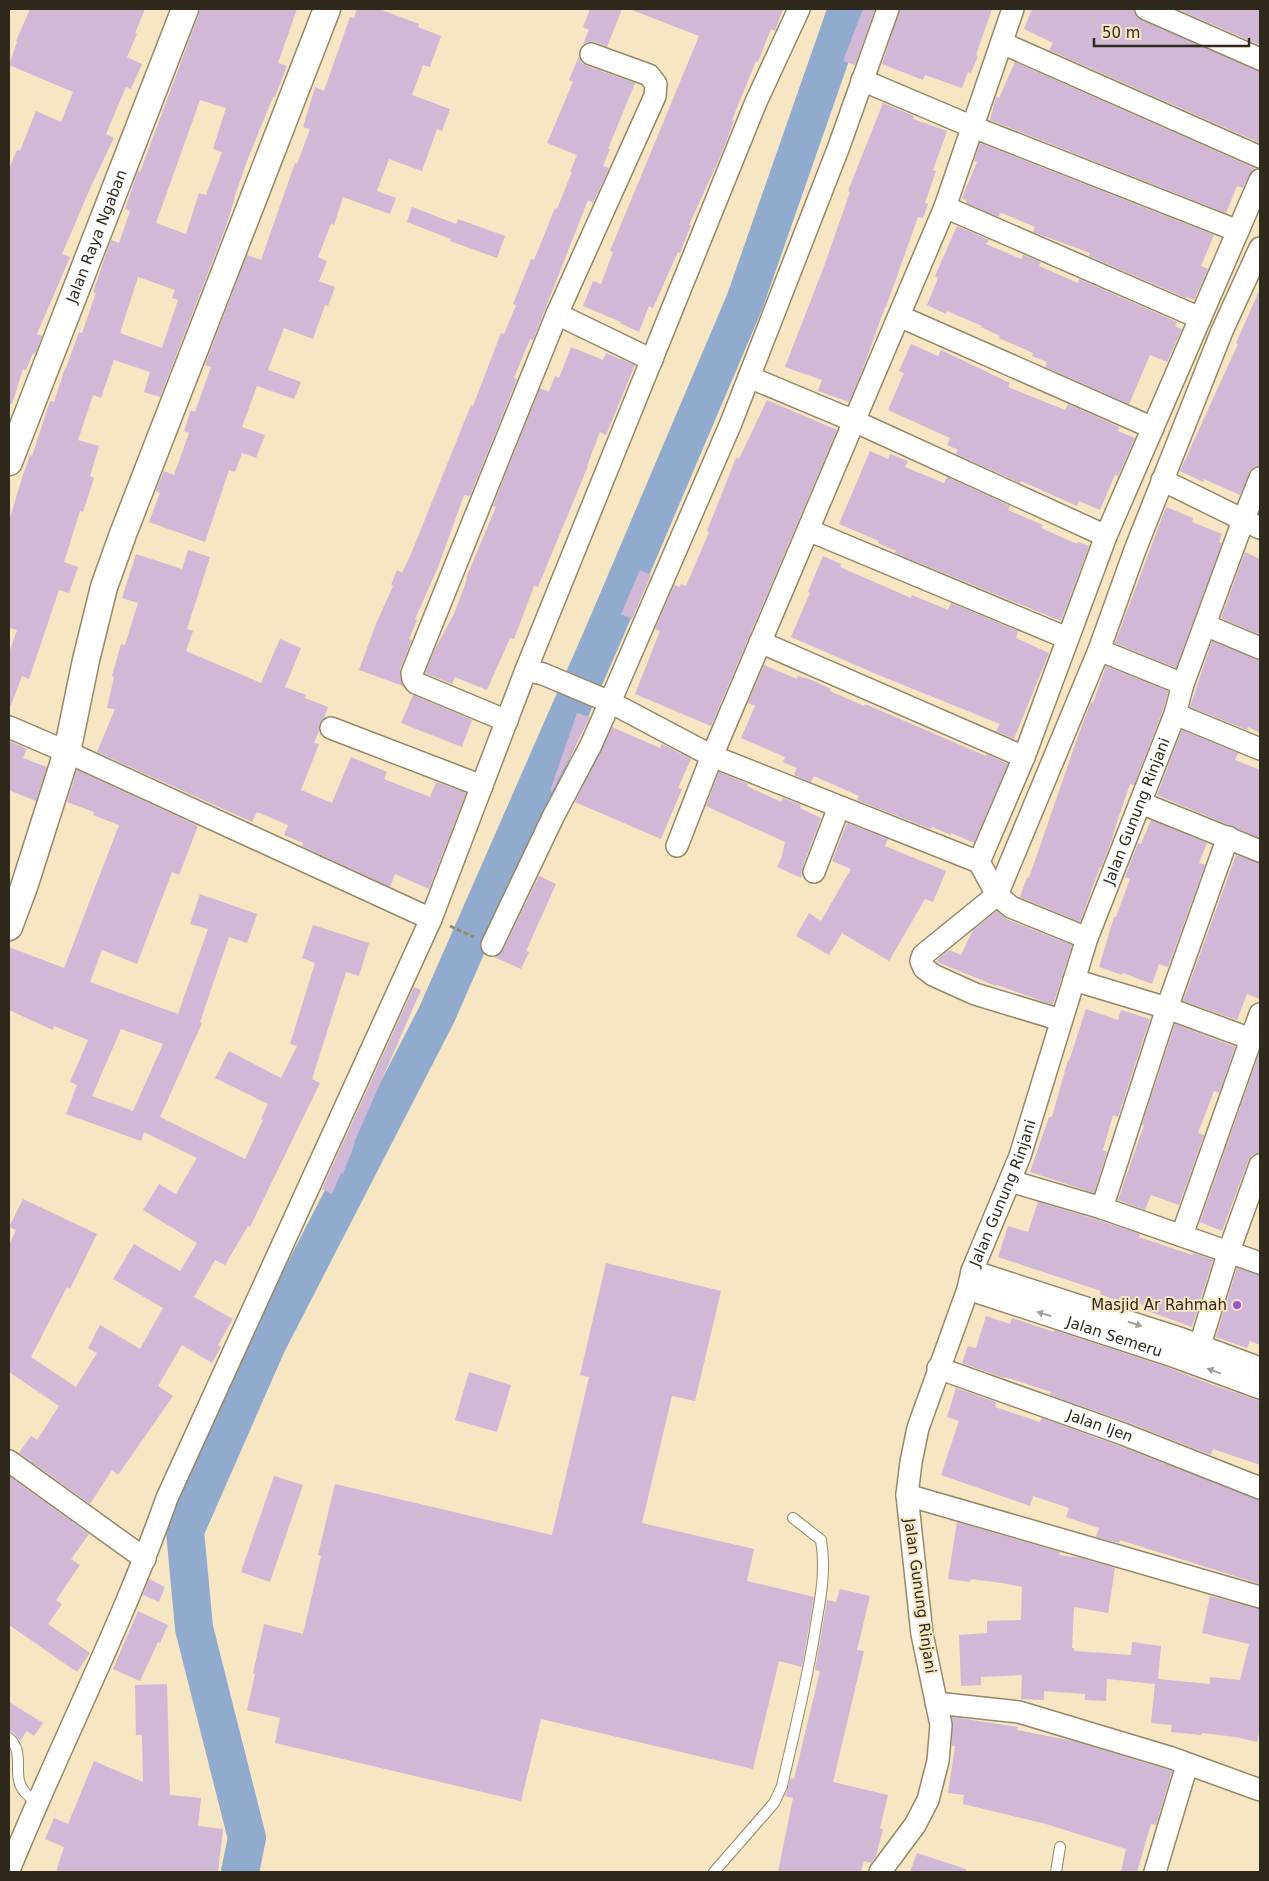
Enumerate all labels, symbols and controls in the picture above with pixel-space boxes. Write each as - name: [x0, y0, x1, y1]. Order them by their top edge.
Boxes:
- scale bar: [1094, 15, 1249, 47]
- text: 50 m: [1102, 24, 1140, 42]
- street label: Jalan Raya Ngaban: [62, 167, 131, 307]
- street label: Jalan Gunung Rinjani: [1099, 735, 1174, 888]
- street label: Jalan Gunung Rinjani: [966, 1117, 1040, 1270]
- place label: Masjid Ar Rahmah: [1091, 1296, 1227, 1314]
- marker: Masjid Ar Rahmah: [1231, 1299, 1243, 1311]
- one-way arrow: [1036, 1309, 1051, 1317]
- street label: Jalan Semeru: [1063, 1312, 1165, 1361]
- one-way arrow: [1128, 1321, 1143, 1328]
- one-way arrow: [1207, 1367, 1222, 1374]
- street label: Jalan Ijen: [1064, 1405, 1136, 1446]
- street label: Jalan Gunung Rinjani: [900, 1516, 940, 1675]

